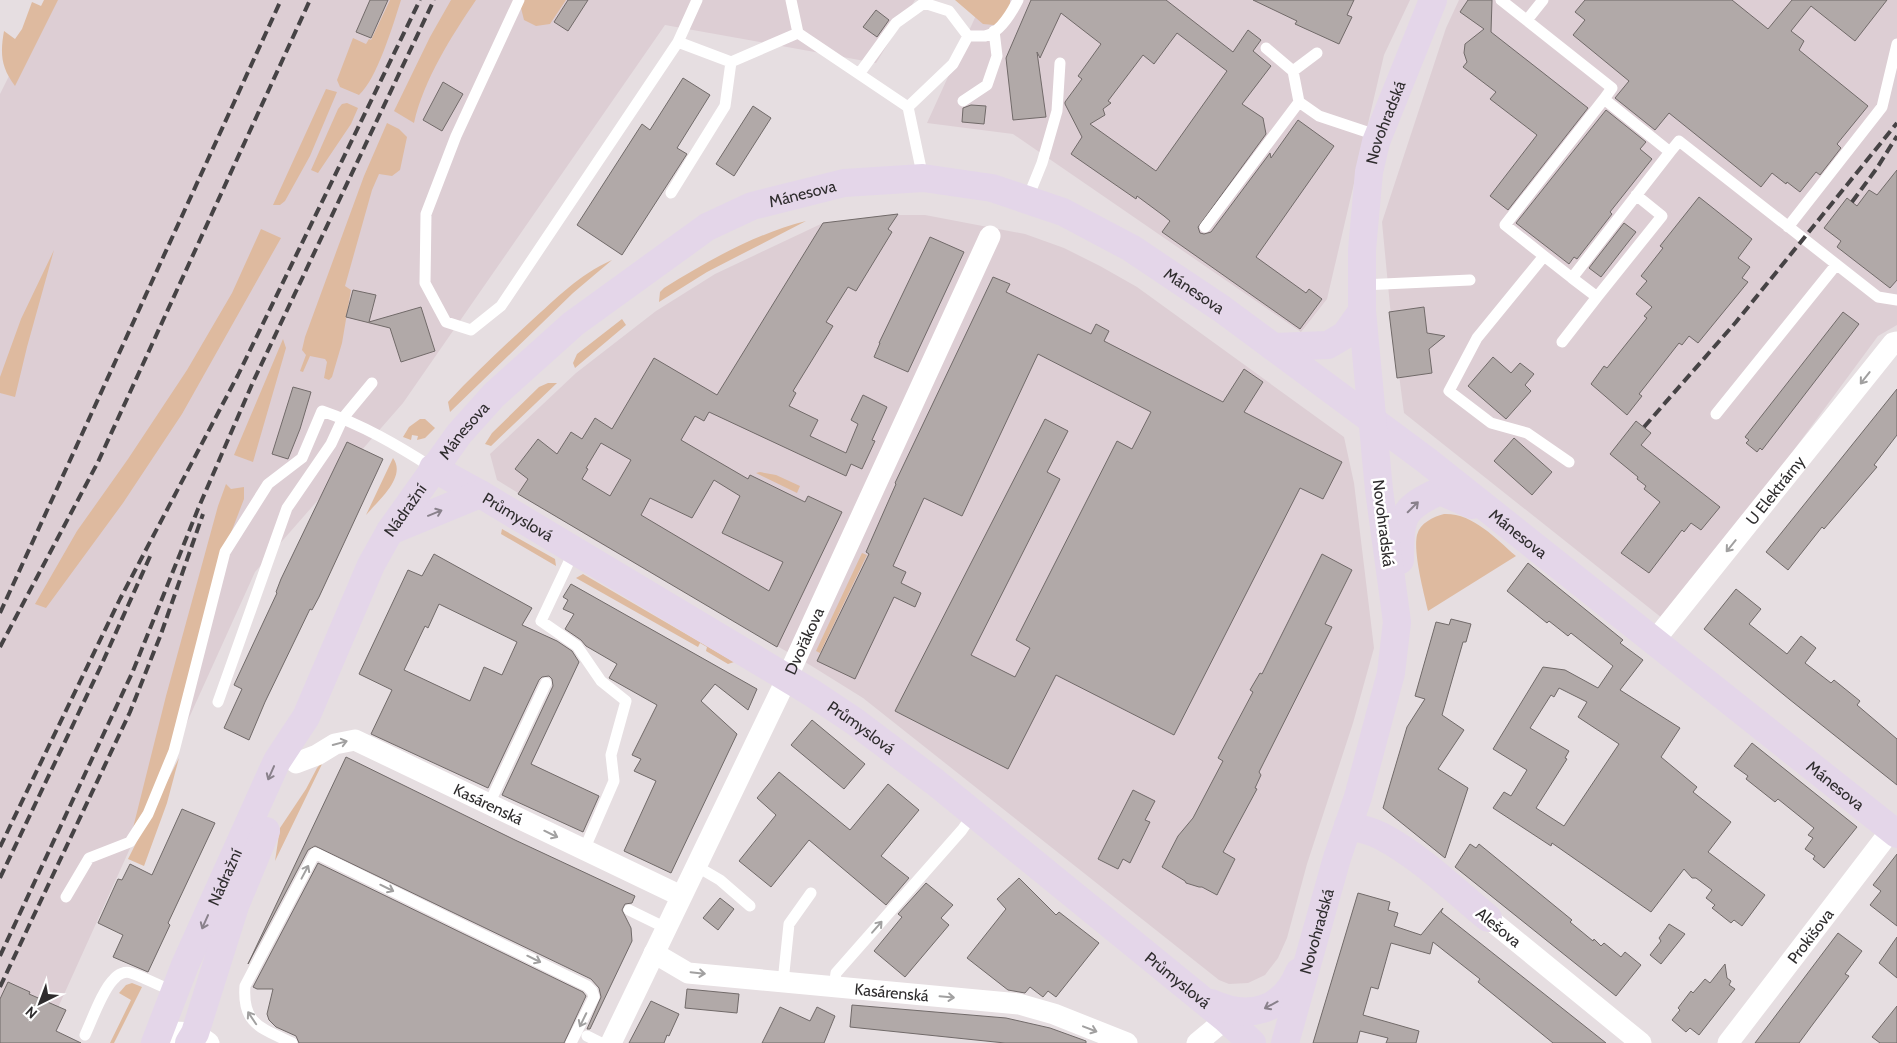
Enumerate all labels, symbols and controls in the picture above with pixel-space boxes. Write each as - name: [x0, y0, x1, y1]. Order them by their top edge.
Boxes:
- street label: Novohradská: [1362, 78, 1410, 166]
- street label: Mánesova: [767, 176, 838, 211]
- street label: Mánesova: [1160, 264, 1228, 318]
- one-way arrow: [1860, 371, 1871, 384]
- street label: Mánesova: [435, 398, 493, 463]
- street label: U Elektrárny: [1742, 452, 1809, 529]
- street label: Novohradská: [1369, 478, 1398, 568]
- street label: Nádražní: [380, 480, 431, 540]
- street label: Průmyslová: [479, 489, 557, 546]
- one-way arrow: [1407, 501, 1419, 513]
- street label: Mánesova: [1485, 505, 1551, 563]
- one-way arrow: [427, 507, 442, 516]
- one-way arrow: [1726, 539, 1737, 552]
- street label: Dvořákova: [781, 604, 828, 678]
- street label: Průmyslová: [824, 697, 899, 759]
- one-way arrow: [332, 738, 348, 748]
- street label: Mánesova: [1803, 757, 1868, 815]
- one-way arrow: [266, 765, 276, 780]
- street label: Kasárenská: [451, 780, 526, 829]
- one-way arrow: [543, 829, 558, 839]
- street label: Nádražní: [204, 845, 246, 909]
- one-way arrow: [301, 865, 310, 880]
- one-way arrow: [380, 883, 395, 893]
- street label: Novohradská: [1296, 886, 1338, 976]
- street label: Alešova: [1472, 904, 1525, 951]
- street label: Prokišova: [1783, 905, 1838, 967]
- one-way arrow: [199, 914, 209, 929]
- one-way arrow: [871, 920, 883, 933]
- street label: Průmyslová: [1141, 948, 1214, 1013]
- one-way arrow: [526, 954, 541, 964]
- one-way arrow: [690, 969, 706, 978]
- north arrow: [15, 978, 65, 1028]
- street label: Kasárenská: [854, 980, 930, 1006]
- one-way arrow: [939, 993, 955, 1002]
- one-way arrow: [1263, 1000, 1278, 1010]
- text: N: [22, 1003, 41, 1023]
- one-way arrow: [247, 1011, 257, 1025]
- one-way arrow: [578, 1012, 587, 1027]
- one-way arrow: [1082, 1025, 1097, 1034]

